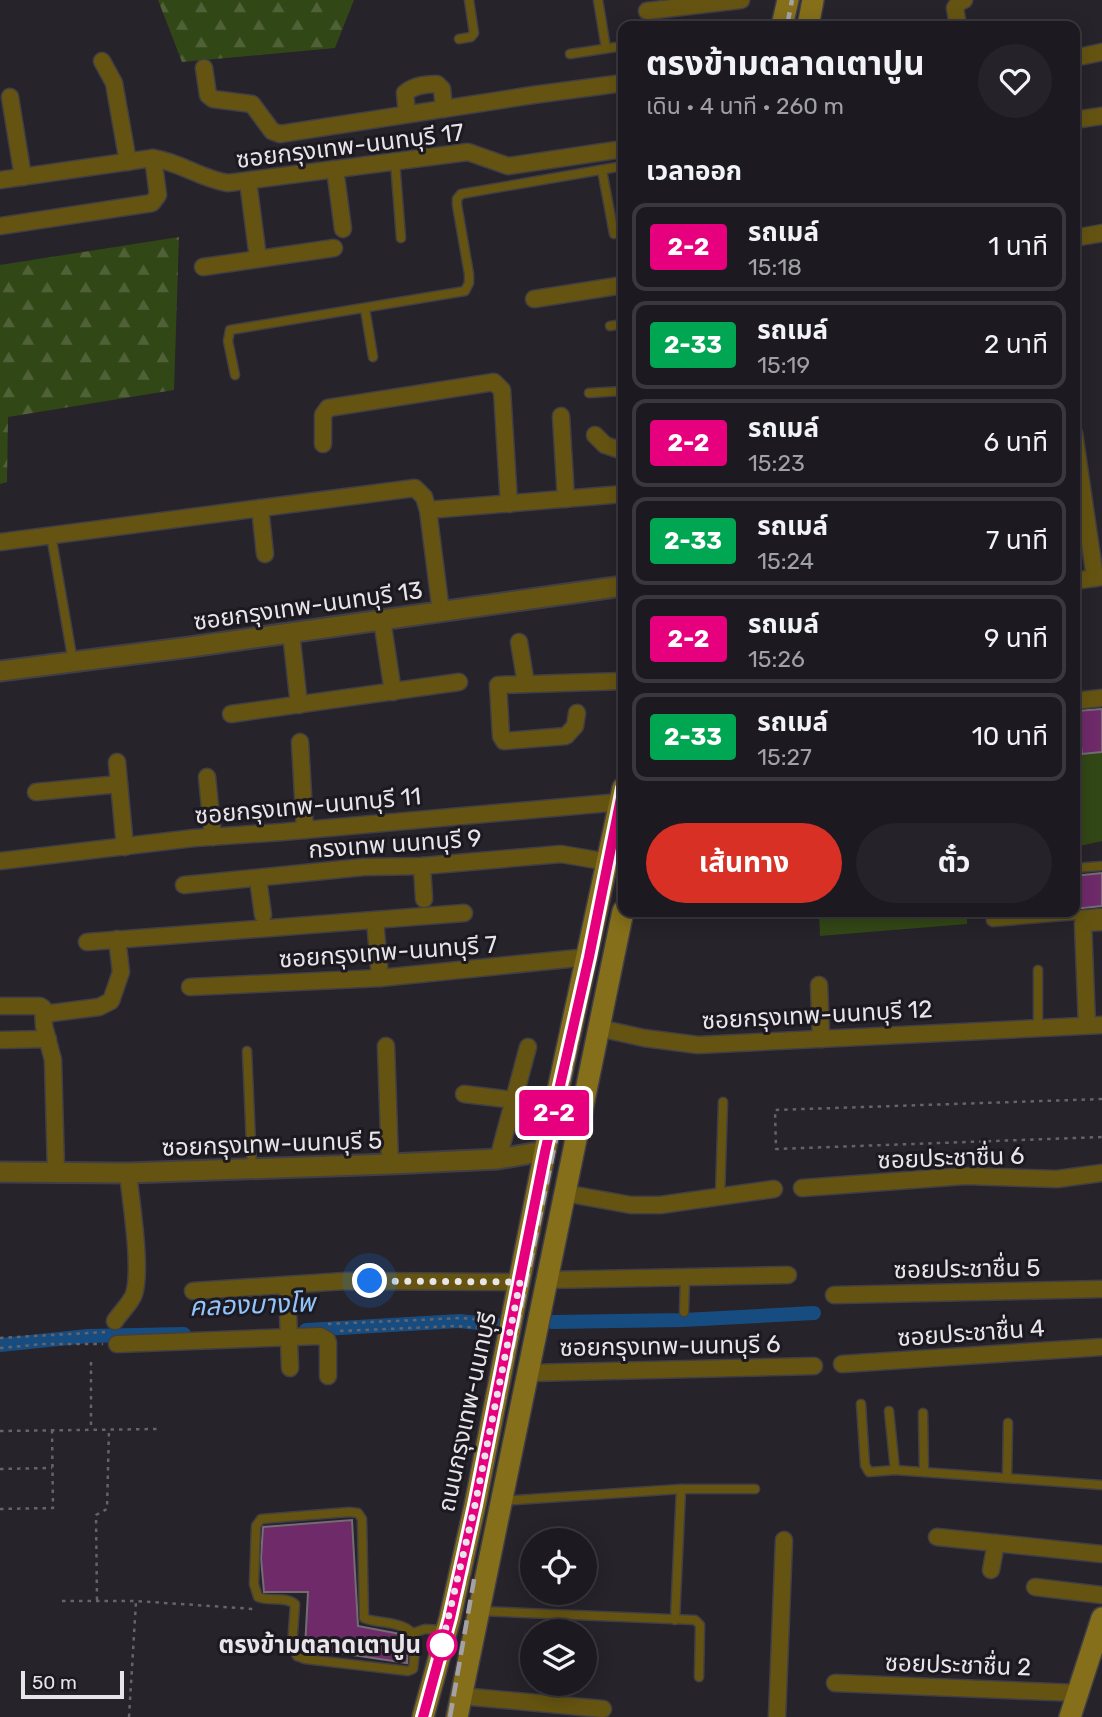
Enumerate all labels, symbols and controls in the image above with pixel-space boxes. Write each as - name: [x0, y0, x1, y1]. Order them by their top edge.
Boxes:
- text: ตรงข้ามตลาดเตาปูน: [646, 44, 925, 83]
- button: heart: [978, 44, 1052, 118]
- text: เดิน · 4 นาที · 260 m: [646, 92, 844, 120]
- street label: ซอยกรุงเทพ-นนทบุรี 17: [235, 118, 466, 175]
- text: เวลาออก: [646, 156, 742, 187]
- text: รถเมล์: [748, 217, 819, 248]
- text: 1 นาที: [988, 231, 1048, 262]
- text: 2-2: [668, 233, 709, 261]
- text: 15:18: [748, 253, 802, 281]
- text: รถเมล์: [757, 315, 828, 346]
- text: 2 นาที: [984, 329, 1048, 360]
- text: 2-33: [664, 331, 722, 359]
- text: 15:19: [757, 351, 810, 379]
- text: รถเมล์: [748, 413, 819, 444]
- text: 6 นาที: [984, 427, 1048, 458]
- text: 2-2: [668, 429, 709, 457]
- text: 15:23: [748, 449, 805, 477]
- text: รถเมล์: [757, 511, 828, 542]
- text: 7 นาที: [986, 525, 1048, 556]
- text: 2-33: [664, 527, 722, 555]
- text: 15:24: [757, 547, 814, 575]
- street label: ซอยกรุงเทพ-นนทบุรี 13: [192, 576, 425, 637]
- text: รถเมล์: [748, 609, 819, 640]
- text: 9 นาที: [984, 623, 1048, 654]
- text: 2-2: [668, 625, 709, 653]
- text: 15:26: [748, 645, 805, 673]
- text: รถเมล์: [757, 707, 828, 738]
- text: 10 นาที: [972, 721, 1048, 752]
- text: 2-33: [664, 723, 722, 751]
- text: 15:27: [757, 743, 812, 771]
- street label: ซอยกรุงเทพ-นนทบุรี 11: [194, 782, 422, 831]
- button: เส้นทาง: [646, 823, 842, 903]
- button: ตั๋ว: [856, 823, 1052, 903]
- street label: กรงเทพ นนทบุรี 9: [307, 824, 483, 865]
- street label: ซอยกรุงเทพ-นนทบุรี 7: [278, 930, 498, 975]
- street label: ซอยกรุงเทพ-นนทบุรี 12: [701, 995, 933, 1036]
- line badge: 2-2: [514, 1090, 594, 1136]
- text: 2-2: [533, 1099, 575, 1127]
- street label: ซอยกรุงเทพ-นนทบุรี 5: [161, 1126, 383, 1163]
- street label: ซอยประชาชื่น 6: [877, 1138, 1025, 1175]
- street label: ซอยประชาชื่น 5: [893, 1251, 1041, 1284]
- your location: [352, 1263, 387, 1298]
- water label: คลองบางโพ: [189, 1287, 318, 1323]
- street label: ถนนกรุงเทพ-นนทบุรี: [432, 1310, 503, 1514]
- street label: ซอยประชาชื่น 4: [896, 1311, 1046, 1352]
- street label: ซอยกรุงเทพ-นนทบุรี 6: [559, 1330, 781, 1363]
- map controls: [520, 1528, 597, 1696]
- button: locate: [520, 1528, 597, 1605]
- button: layers: [520, 1619, 597, 1696]
- marker: ตรงข้ามตลาดเตาปูน: [427, 1630, 457, 1660]
- place label: ตรงข้ามตลาดเตาปูน: [218, 1631, 421, 1660]
- street label: ซอยประชาชื่น 2: [884, 1646, 1032, 1682]
- scale bar: [21, 1668, 124, 1700]
- text: 50 m: [32, 1671, 77, 1694]

